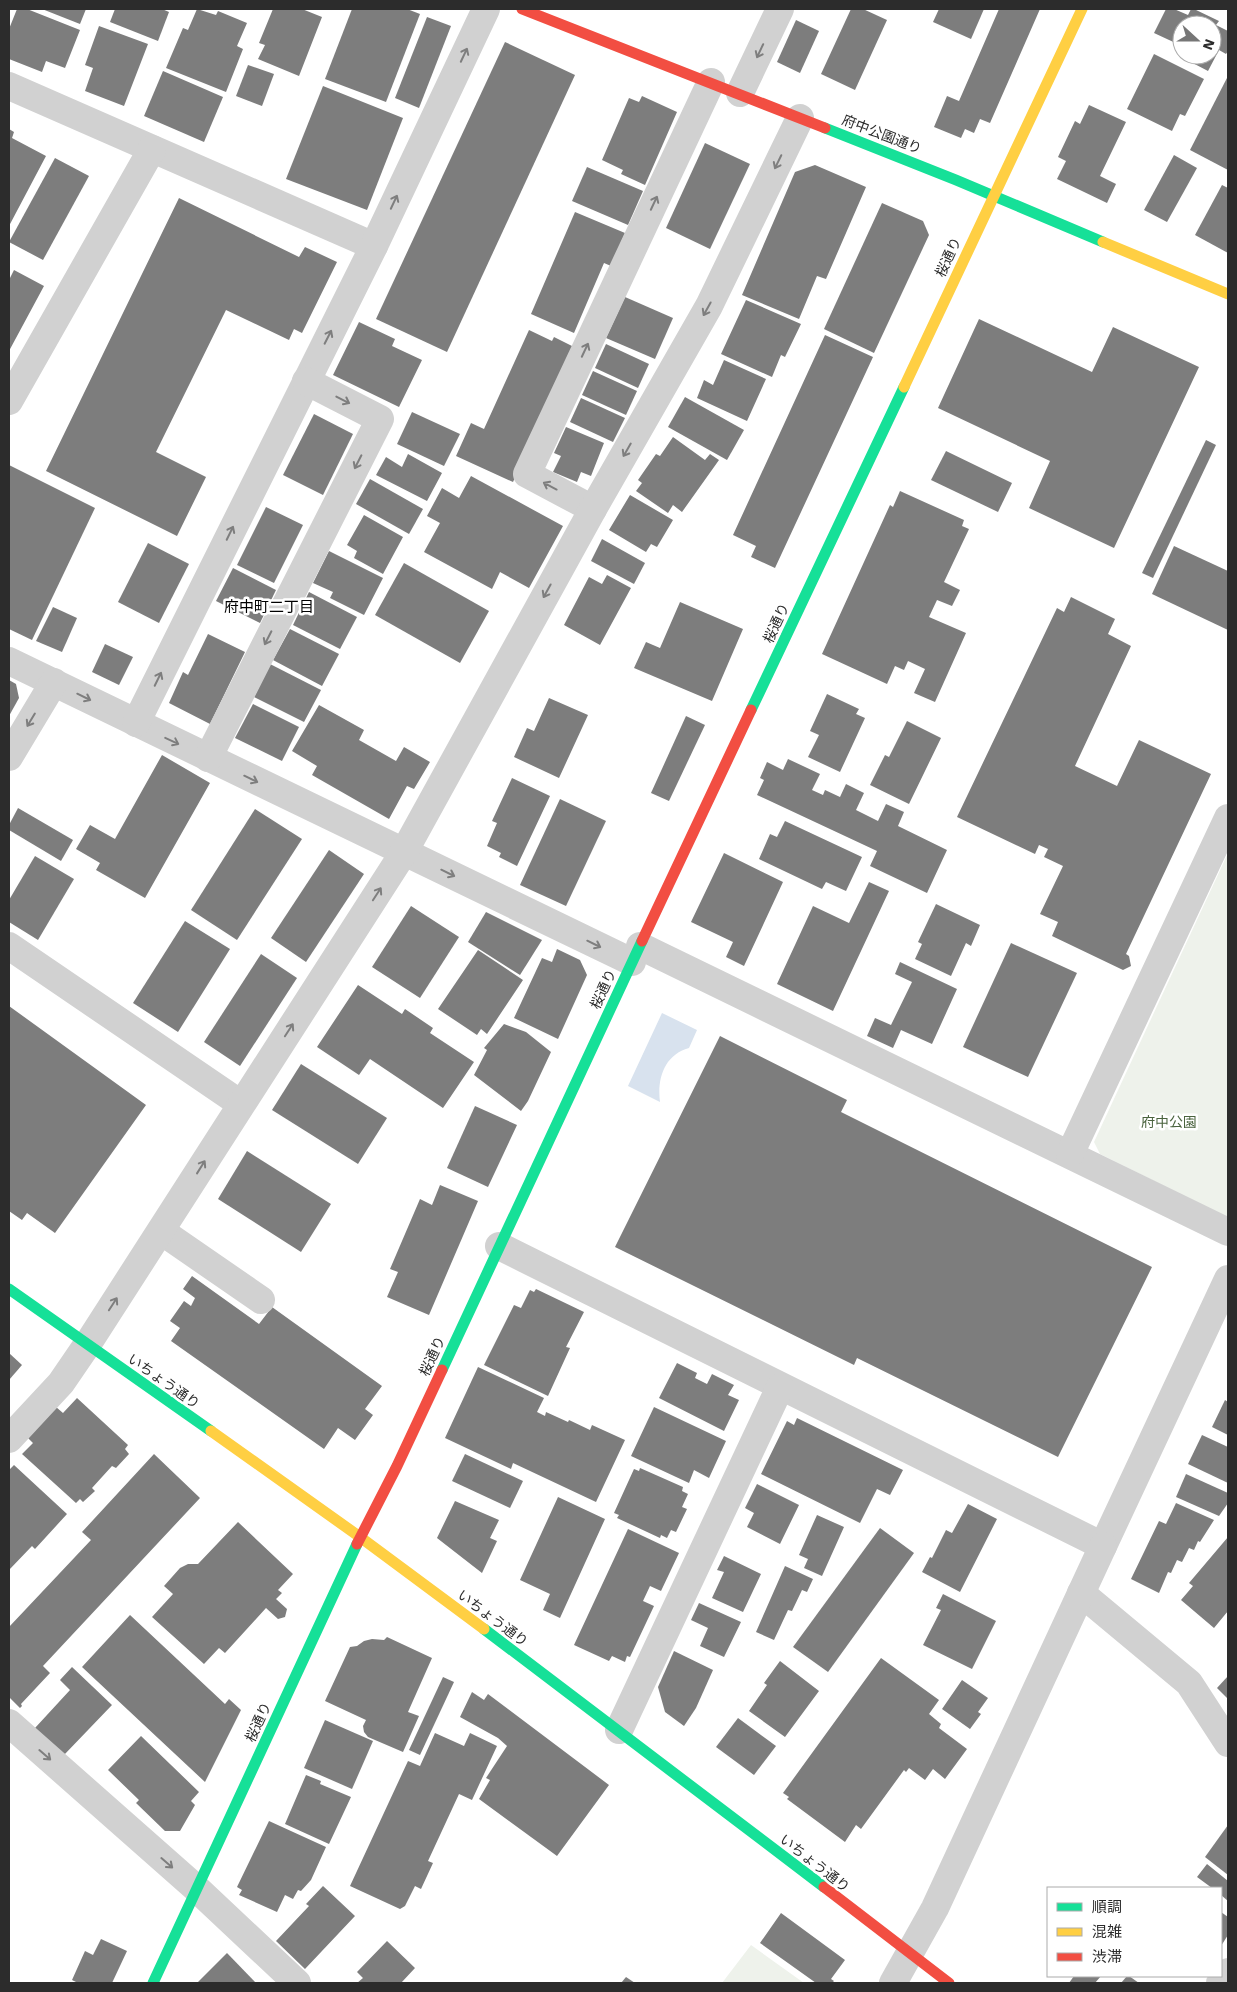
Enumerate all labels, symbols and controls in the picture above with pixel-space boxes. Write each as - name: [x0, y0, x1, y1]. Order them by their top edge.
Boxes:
- north arrow: [1172, 15, 1222, 65]
- text: N: [1200, 37, 1218, 52]
- one-way arrow: [755, 43, 765, 58]
- one-way arrow: [460, 48, 469, 63]
- street label: 府中公園通り: [840, 111, 924, 157]
- one-way arrow: [773, 154, 783, 169]
- one-way arrow: [390, 195, 400, 210]
- one-way arrow: [650, 196, 660, 211]
- street label: 桜通り: [932, 235, 964, 279]
- one-way arrow: [702, 301, 712, 315]
- one-way arrow: [324, 330, 333, 345]
- one-way arrow: [581, 343, 590, 358]
- one-way arrow: [335, 396, 350, 405]
- one-way arrow: [622, 442, 632, 457]
- one-way arrow: [353, 454, 362, 469]
- one-way arrow: [542, 481, 557, 491]
- one-way arrow: [225, 526, 235, 541]
- one-way arrow: [542, 584, 552, 598]
- district label: 府中町二丁目: [224, 598, 314, 616]
- street label: 桜通り: [760, 601, 792, 645]
- one-way arrow: [263, 630, 272, 645]
- one-way arrow: [154, 672, 163, 687]
- one-way arrow: [76, 693, 91, 702]
- one-way arrow: [26, 712, 36, 726]
- one-way arrow: [164, 736, 179, 746]
- one-way arrow: [244, 774, 259, 784]
- one-way arrow: [440, 869, 455, 879]
- one-way arrow: [372, 887, 382, 901]
- one-way arrow: [586, 940, 601, 949]
- street label: 桜通り: [587, 967, 619, 1011]
- one-way arrow: [284, 1024, 294, 1038]
- park label: 府中公園: [1141, 1114, 1197, 1130]
- one-way arrow: [196, 1161, 206, 1175]
- one-way arrow: [108, 1297, 119, 1311]
- street label: 桜通り: [416, 1334, 448, 1378]
- street label: いちょう通り: [125, 1350, 203, 1412]
- street label: いちょう通り: [455, 1586, 531, 1650]
- street label: 桜通り: [242, 1700, 274, 1744]
- one-way arrow: [39, 1749, 52, 1761]
- street label: いちょう通り: [777, 1831, 853, 1895]
- one-way arrow: [161, 1857, 174, 1868]
- legend: [1047, 1887, 1222, 1977]
- text: 順調: [1092, 1898, 1122, 1916]
- text: 混雑: [1092, 1923, 1122, 1941]
- text: 渋滞: [1092, 1948, 1122, 1966]

